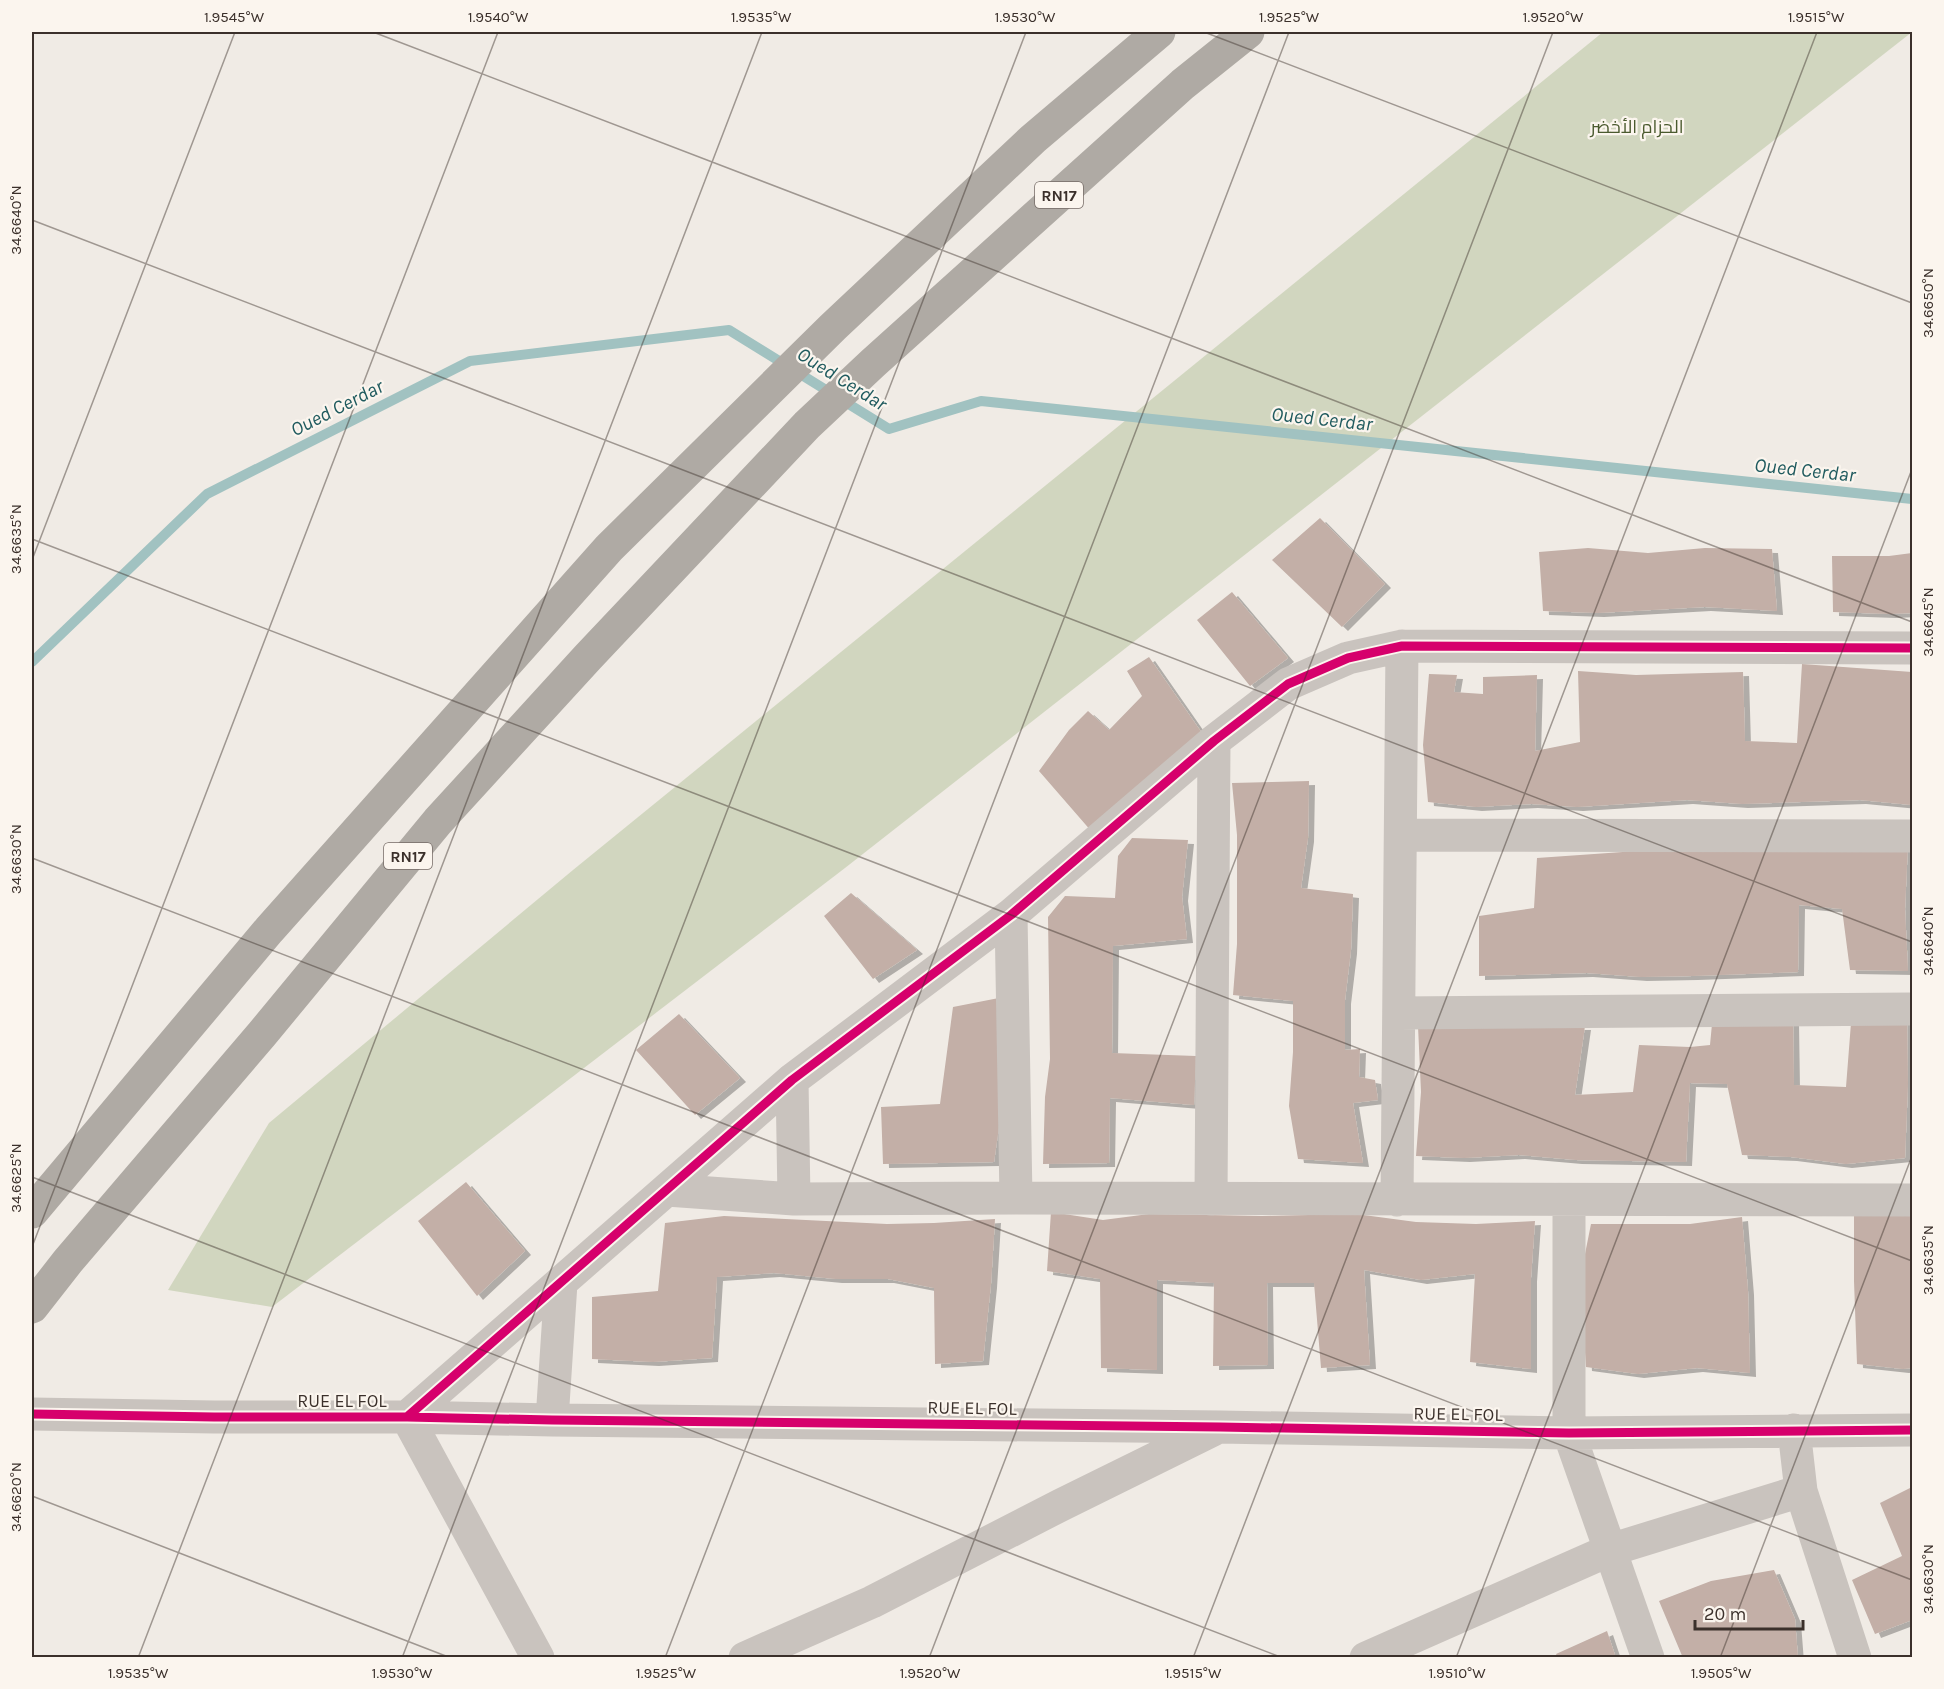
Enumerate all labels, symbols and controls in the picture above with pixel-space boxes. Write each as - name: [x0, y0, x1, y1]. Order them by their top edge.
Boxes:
- text: 1.9545°W: [204, 8, 265, 26]
- text: 1.9540°W: [468, 8, 529, 26]
- text: 1.9535°W: [731, 8, 792, 26]
- text: 1.9530°W: [994, 8, 1056, 26]
- text: 1.9525°W: [1259, 8, 1320, 26]
- text: 1.9520°W: [1523, 8, 1584, 26]
- text: 1.9515°W: [1788, 8, 1845, 26]
- park label: الحزام الأخضر: [1590, 116, 1684, 139]
- road number: RN17: [1035, 182, 1083, 208]
- text: 34.6640°N: [7, 185, 25, 255]
- text: 34.6650°N: [1919, 268, 1937, 338]
- water label: Oued Cerdar: [793, 342, 892, 416]
- water label: Oued Cerdar: [287, 374, 388, 441]
- water label: Oued Cerdar: [1270, 402, 1375, 436]
- water label: Oued Cerdar: [1753, 453, 1858, 487]
- text: 34.6635°N: [7, 504, 25, 574]
- text: 34.6645°N: [1919, 587, 1937, 657]
- text: 34.6630°N: [7, 824, 25, 894]
- road number: RN17: [384, 843, 432, 869]
- text: 34.6640°N: [1919, 906, 1937, 976]
- text: 34.6625°N: [7, 1143, 25, 1213]
- text: 34.6635°N: [1919, 1225, 1937, 1295]
- street label: RUE EL FOL: [297, 1390, 387, 1412]
- street label: RUE EL FOL: [927, 1396, 1017, 1420]
- street label: RUE EL FOL: [1413, 1402, 1503, 1426]
- text: 34.6620°N: [7, 1462, 25, 1532]
- text: 34.6630°N: [1919, 1544, 1937, 1614]
- scale bar: [1695, 1593, 1803, 1631]
- text: 20 m: [1704, 1603, 1746, 1625]
- text: 1.9535°W: [108, 1664, 169, 1682]
- text: 1.9530°W: [371, 1664, 433, 1682]
- text: 1.9525°W: [636, 1664, 697, 1682]
- text: 1.9520°W: [900, 1664, 961, 1682]
- text: 1.9515°W: [1165, 1664, 1222, 1682]
- text: 1.9510°W: [1428, 1664, 1486, 1682]
- text: 1.9505°W: [1691, 1664, 1752, 1682]

